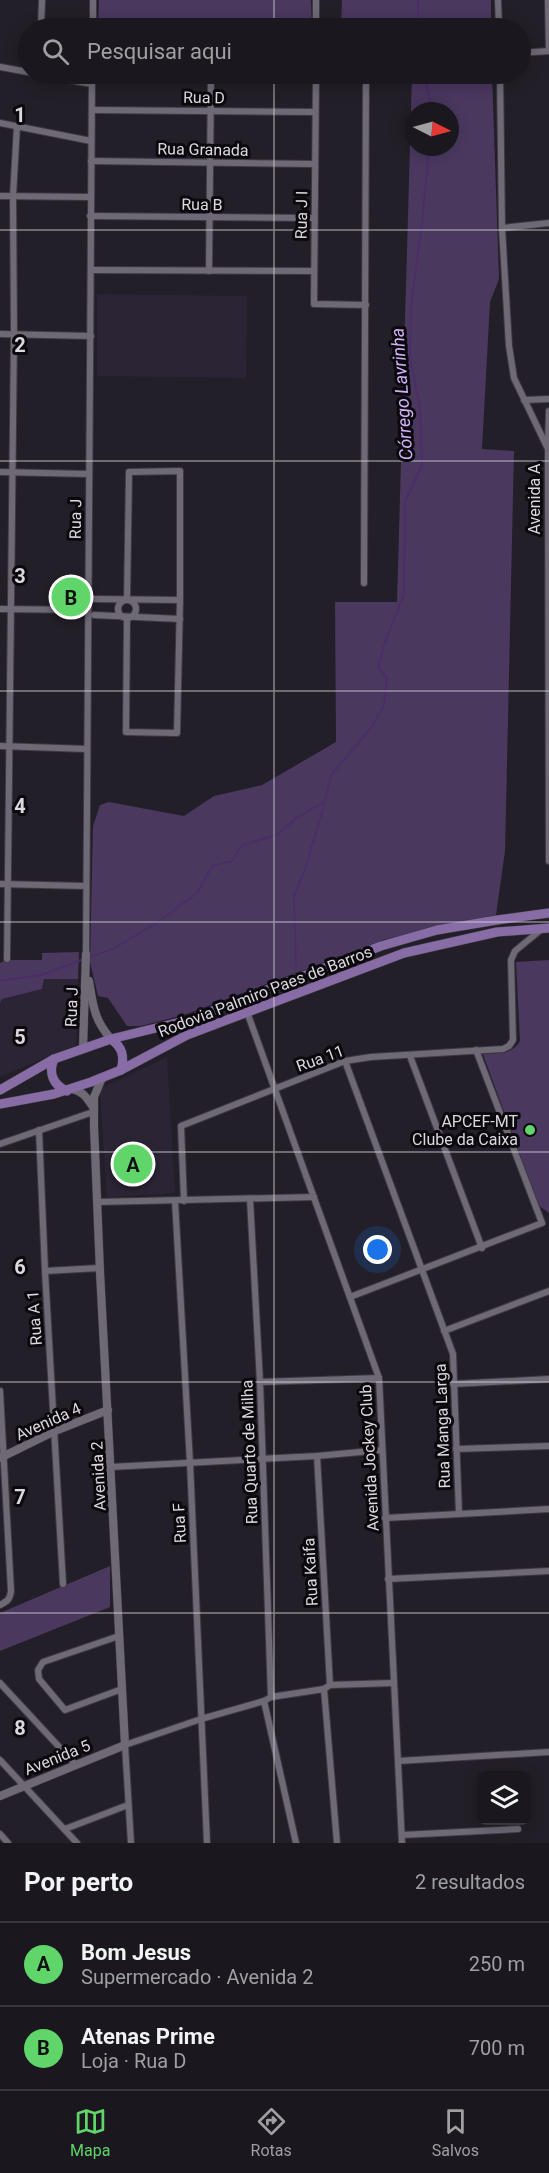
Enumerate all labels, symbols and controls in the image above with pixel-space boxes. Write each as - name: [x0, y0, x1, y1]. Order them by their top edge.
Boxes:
- search box: [18, 18, 531, 84]
- icon: search: [39, 35, 72, 68]
- text: Pesquisar aqui: [87, 39, 232, 64]
- street label: Rua D: [183, 88, 225, 107]
- north arrow: [405, 102, 459, 156]
- text: 1: [14, 103, 26, 127]
- street label: Rua Granada: [157, 139, 249, 160]
- street label: Rua J I: [292, 191, 311, 239]
- street label: Rua B: [181, 195, 223, 214]
- water label: Córrego Lavrinha: [386, 327, 417, 461]
- text: 2: [14, 333, 26, 357]
- street label: Avenida A: [525, 463, 544, 535]
- street label: Rua J: [66, 499, 85, 539]
- text: 3: [14, 564, 26, 588]
- pin: B: [52, 574, 90, 620]
- text: 4: [14, 794, 26, 818]
- street label: Rodovia Palmiro Paes de Barros: [155, 942, 375, 1041]
- street label: Rua J: [61, 987, 82, 1027]
- text: 5: [14, 1025, 26, 1049]
- street label: Rua 11: [294, 1041, 347, 1076]
- place label: APCEF-MT Clube da Caixa: [412, 1112, 518, 1149]
- marker: APCEF-MT Clube da Caixa: [523, 1123, 537, 1137]
- pin: A: [114, 1142, 152, 1186]
- your location: [363, 1235, 392, 1264]
- text: 6: [14, 1255, 26, 1279]
- street label: Rua A 1: [23, 1290, 46, 1346]
- street label: Rua Manga Larga: [431, 1363, 454, 1489]
- street label: Rua Quarto de Milha: [237, 1379, 262, 1525]
- street label: Avenida Jockey Club: [356, 1384, 383, 1532]
- street label: Avenida 4: [13, 1399, 84, 1444]
- street label: Avenida 2: [87, 1441, 110, 1511]
- text: 7: [14, 1485, 26, 1509]
- street label: Rua F: [169, 1502, 190, 1544]
- street label: Rua Kaifa: [299, 1537, 322, 1607]
- text: 8: [14, 1716, 26, 1740]
- street label: Avenida 5: [21, 1736, 93, 1779]
- map controls: [477, 1771, 531, 1825]
- button: layers: [477, 1771, 531, 1825]
- text: Por perto: [24, 1867, 133, 1897]
- text: 2 resultados: [415, 1870, 525, 1894]
- text: Bom Jesus: [81, 1940, 191, 1965]
- text: A: [37, 1952, 50, 1976]
- text: 250 m: [469, 1952, 525, 1976]
- text: Supermercado · Avenida 2: [81, 1965, 313, 1989]
- text: Atenas Prime: [81, 2024, 215, 2049]
- text: B: [37, 2036, 50, 2060]
- text: 700 m: [469, 2036, 525, 2060]
- text: Loja · Rua D: [81, 2049, 186, 2073]
- tab: Mapa: [70, 2105, 110, 2160]
- tab: Rotas: [251, 2105, 292, 2160]
- tab: Salvos: [432, 2105, 479, 2160]

